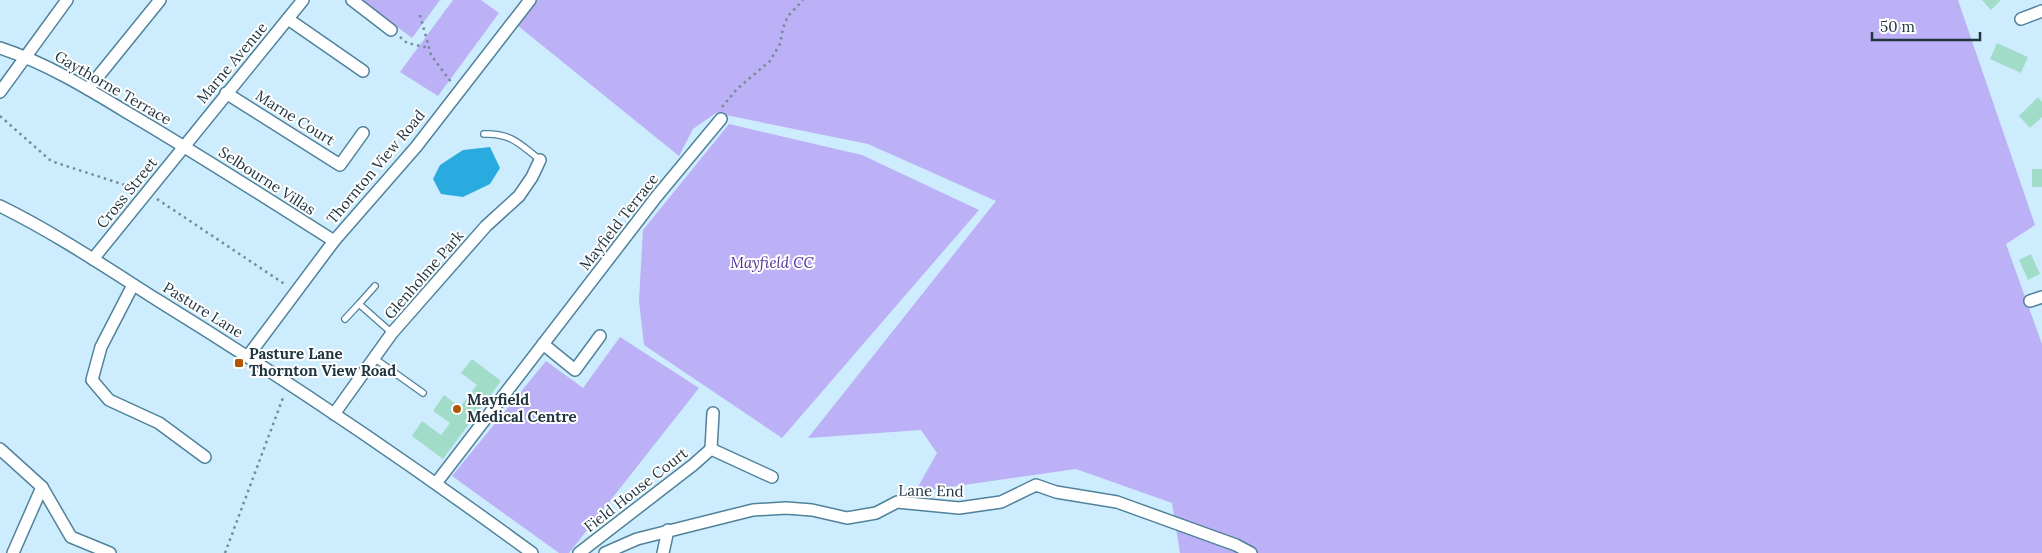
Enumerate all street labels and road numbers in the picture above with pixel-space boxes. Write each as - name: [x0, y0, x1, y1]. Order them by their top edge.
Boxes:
- street label: Marne Avenue: [192, 18, 271, 107]
- street label: Gaythorne Terrace: [51, 46, 175, 129]
- street label: Marne Court: [252, 86, 339, 150]
- street label: Thornton View Road: [322, 106, 429, 228]
- street label: Selbourne Villas: [215, 142, 319, 219]
- street label: Cross Street: [92, 153, 161, 232]
- street label: Mayfield Terrace: [575, 170, 662, 274]
- street label: Glenholme Park: [380, 226, 467, 323]
- street label: Pasture Lane: [160, 277, 247, 342]
- street label: Field House Court: [580, 443, 691, 536]
- street label: Lane End: [898, 480, 964, 501]

